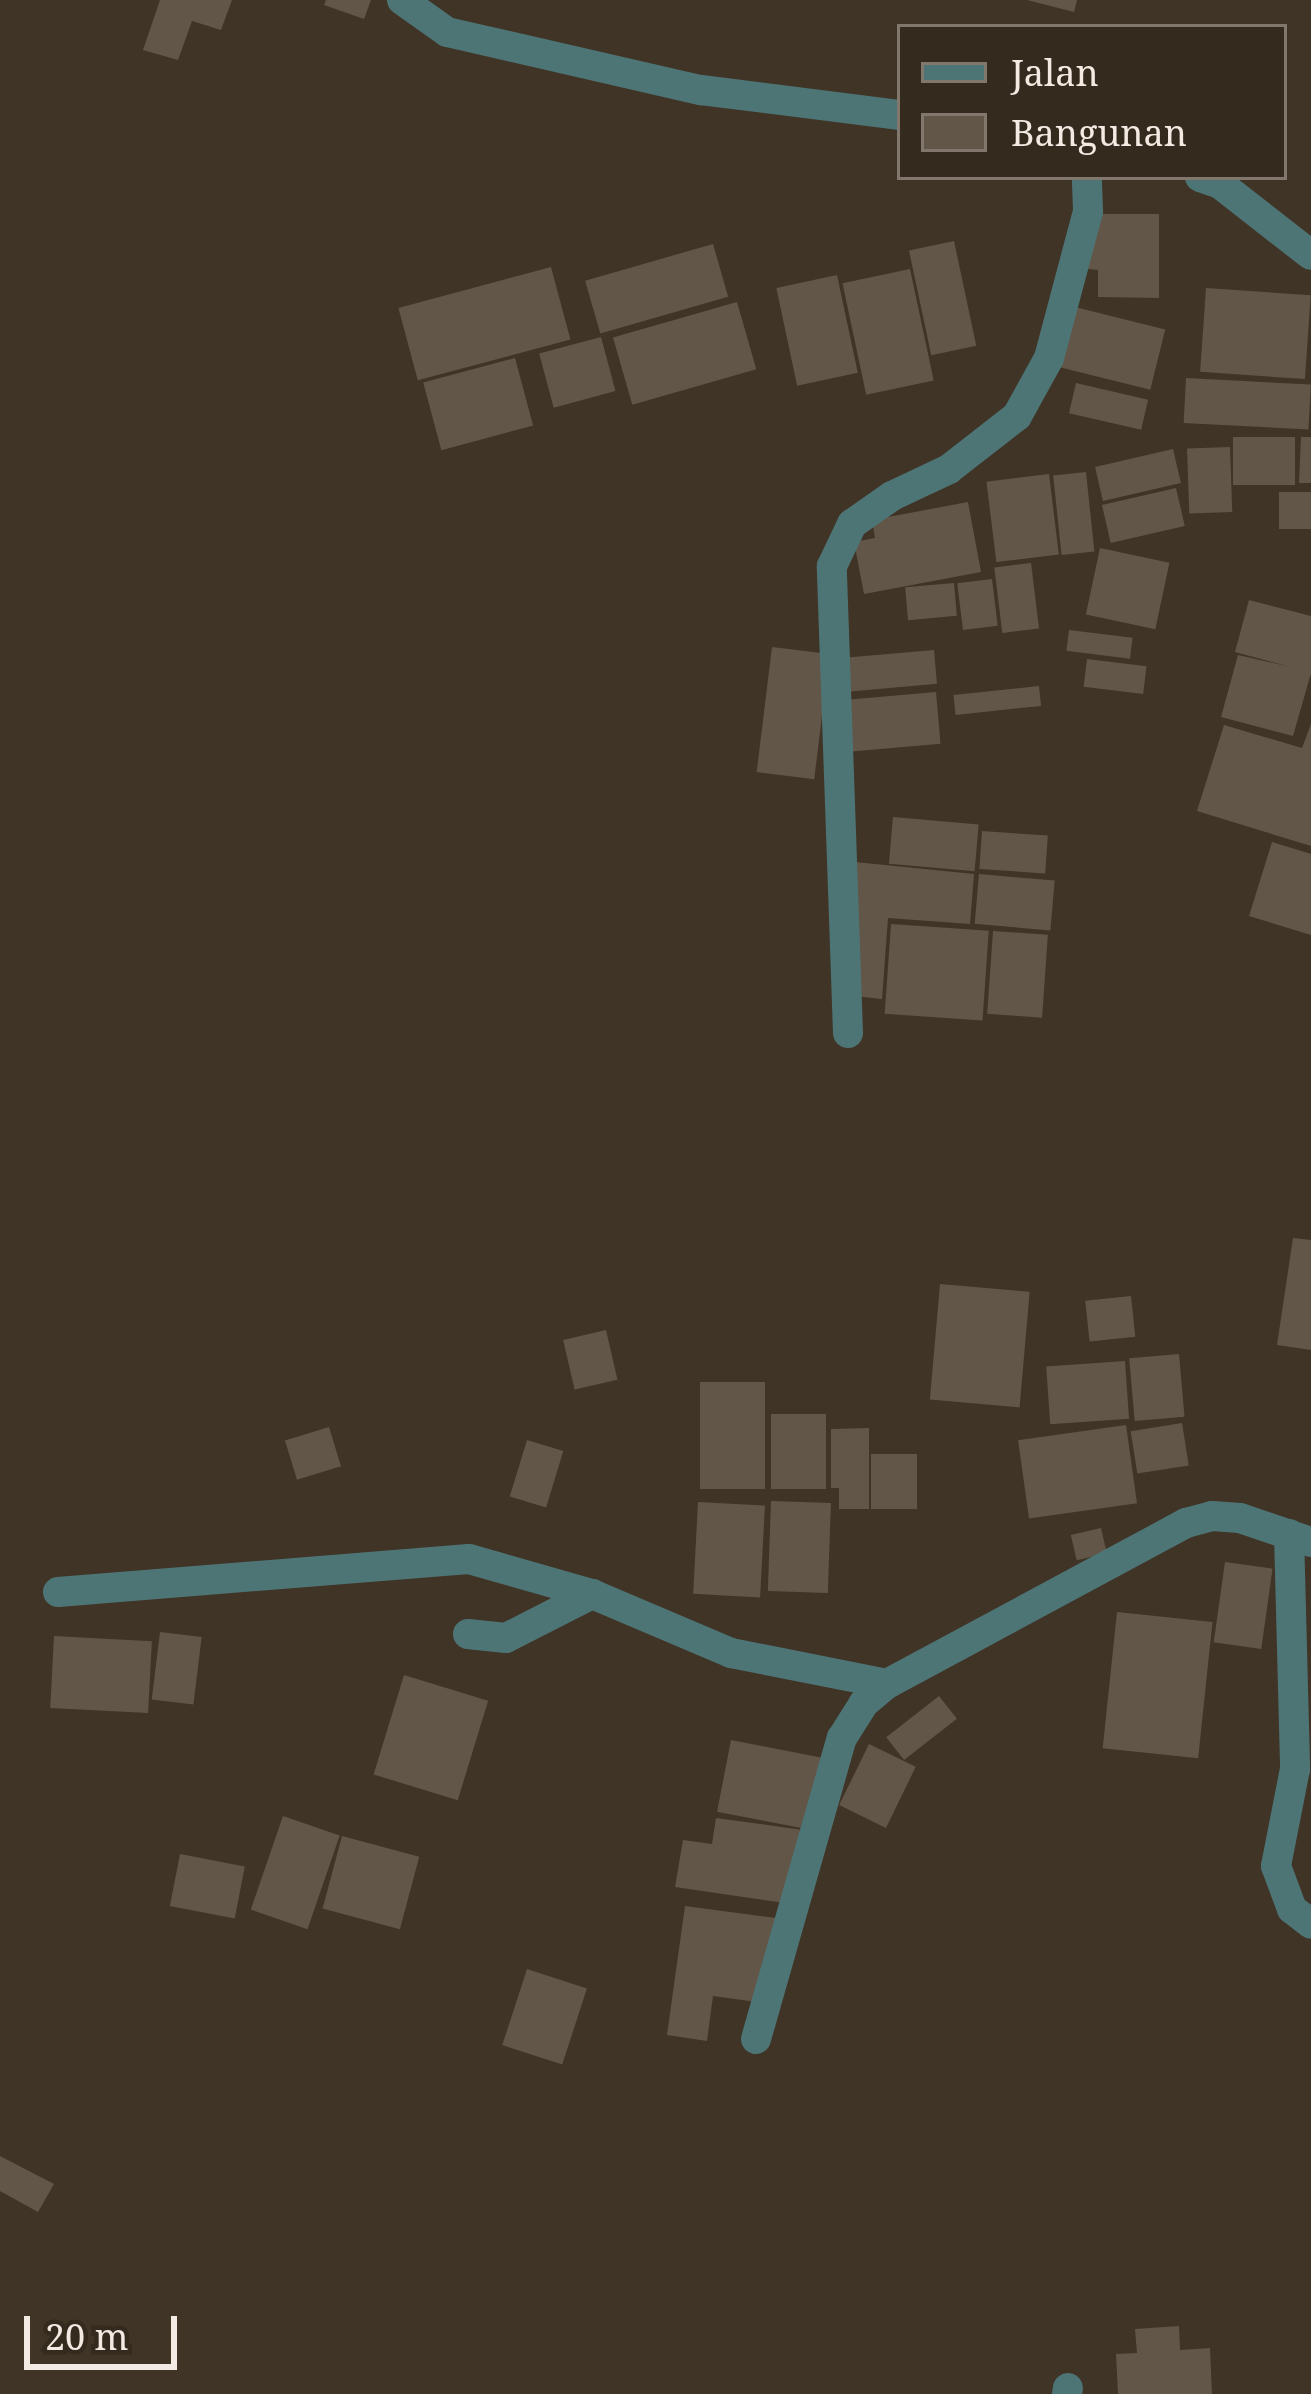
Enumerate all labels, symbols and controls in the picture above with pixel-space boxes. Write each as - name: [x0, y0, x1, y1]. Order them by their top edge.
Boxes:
- legend: [897, 24, 1287, 180]
- text: Jalan: [1011, 48, 1099, 97]
- text: Bangunan: [1011, 108, 1187, 157]
- scale bar: [30, 2292, 183, 2366]
- text: 20 m: [45, 2312, 129, 2361]

